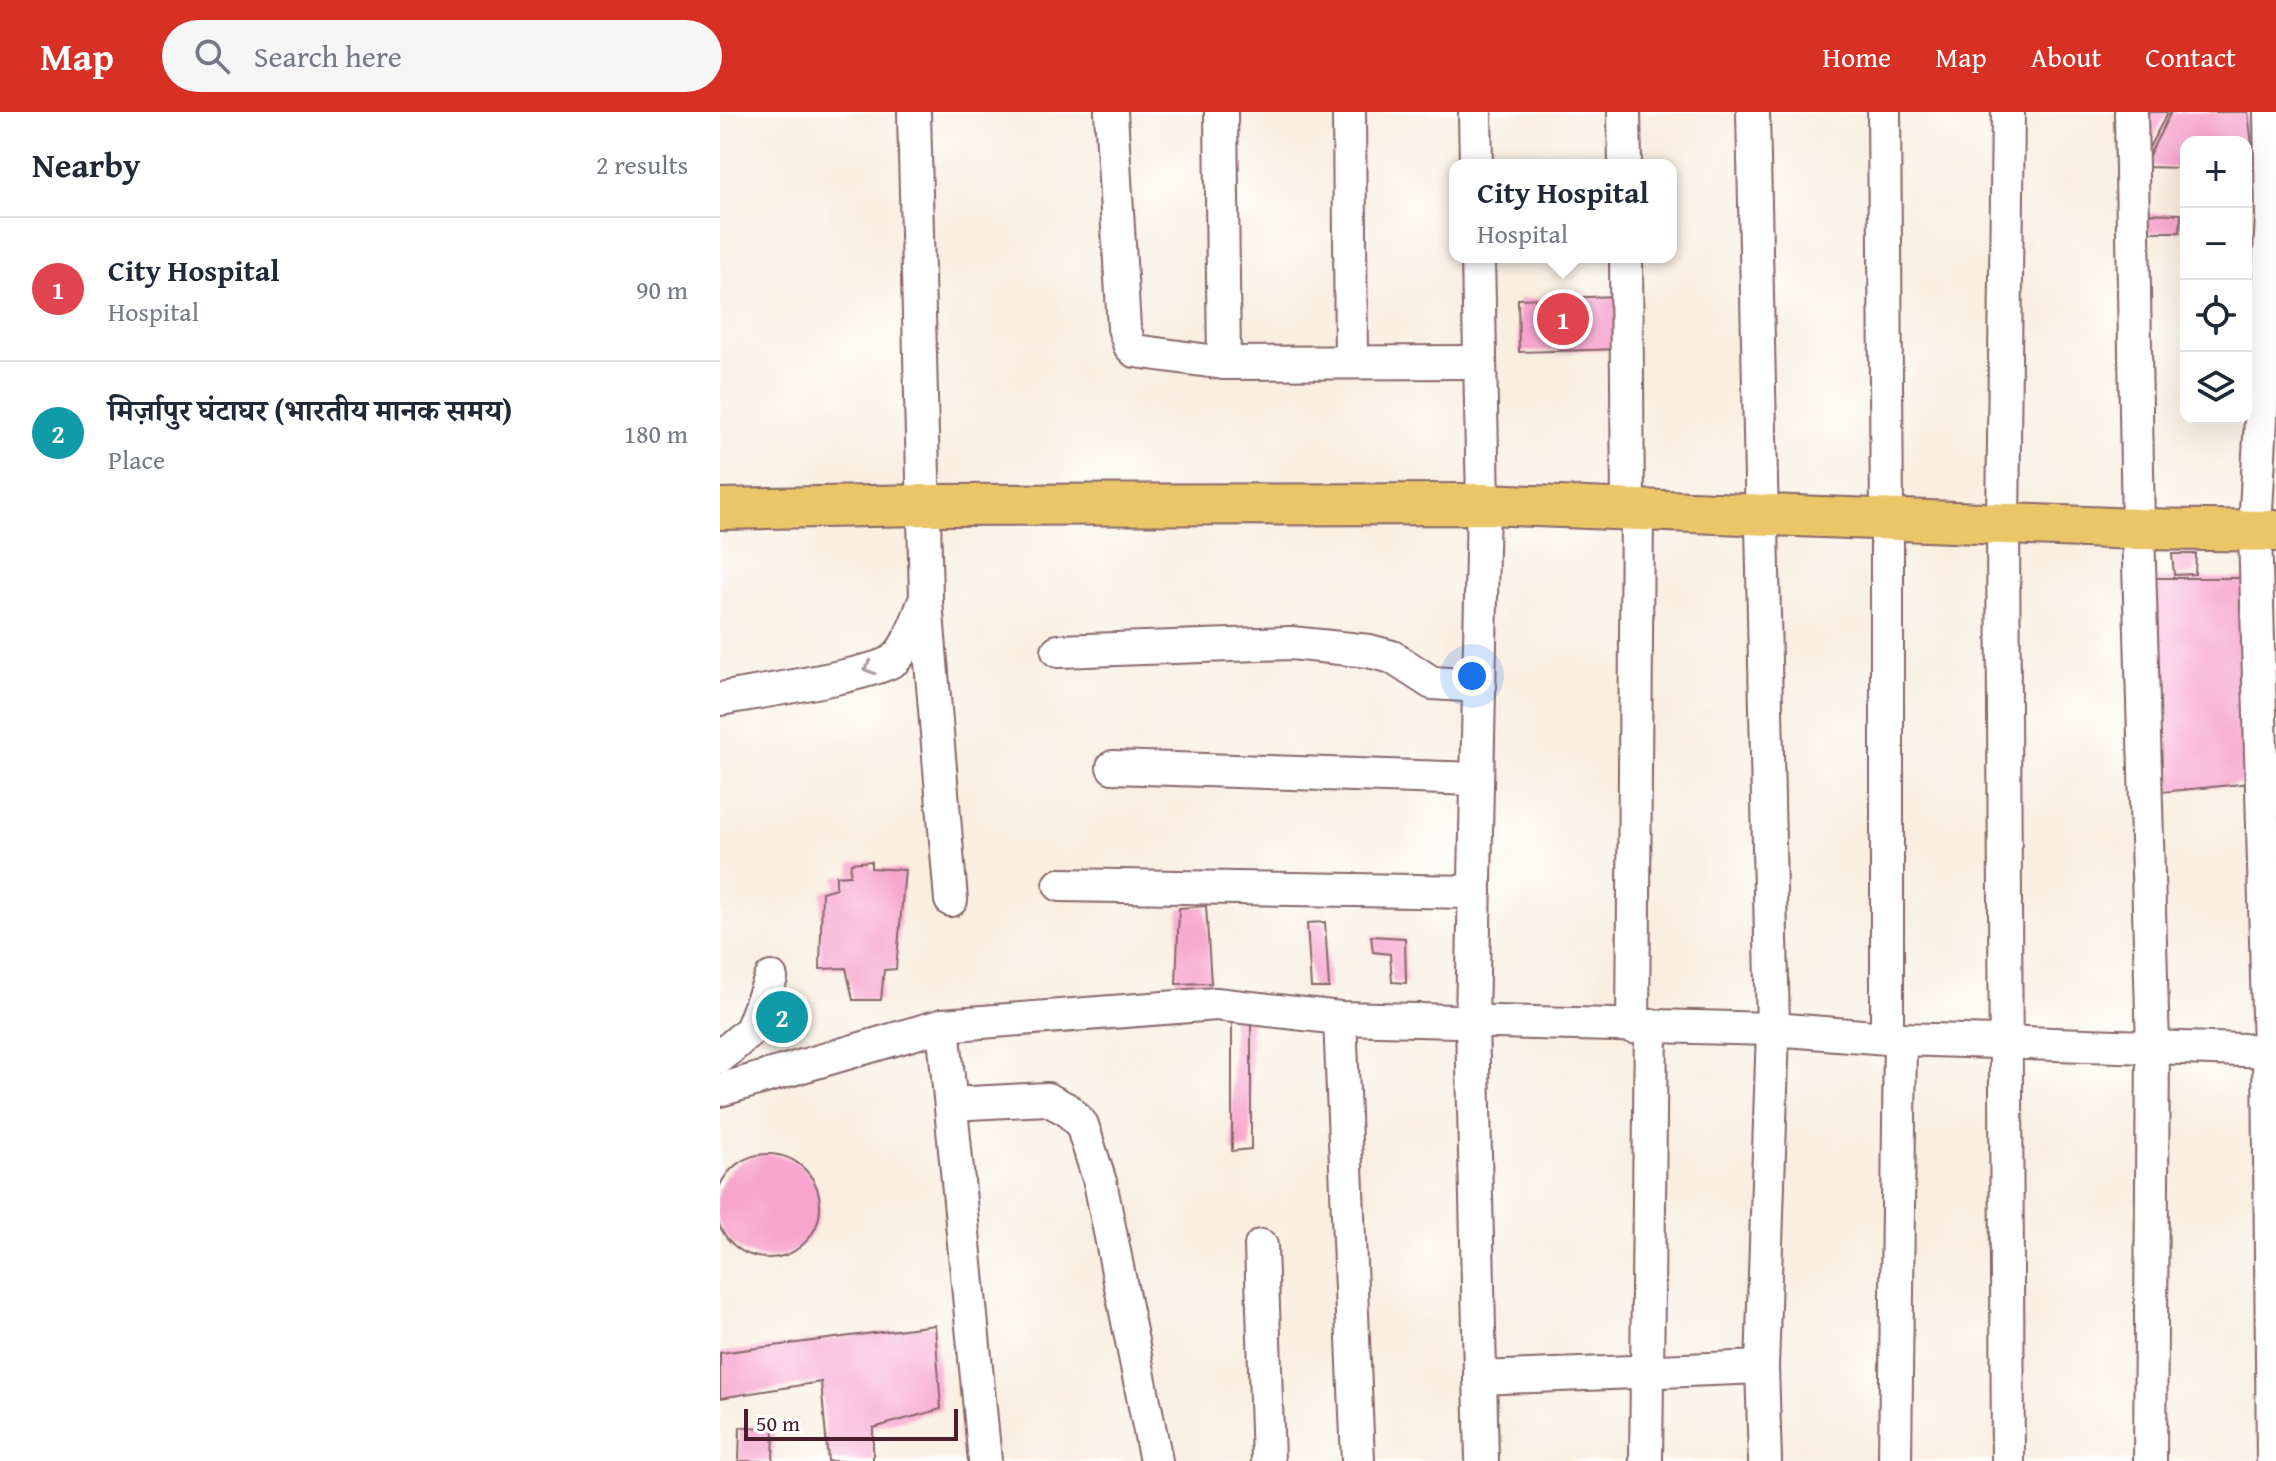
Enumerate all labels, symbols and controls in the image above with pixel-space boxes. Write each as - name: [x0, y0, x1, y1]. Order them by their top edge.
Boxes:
- search box: [162, 20, 722, 92]
- text: Map: [40, 28, 114, 84]
- icon: search: [190, 34, 234, 78]
- text: Search here: [254, 34, 402, 78]
- text: Home: [1822, 36, 1891, 77]
- text: Map: [1935, 36, 1987, 77]
- text: About: [2031, 36, 2101, 77]
- text: Contact: [2145, 36, 2236, 77]
- map controls: [2180, 136, 2252, 424]
- button: +: [2180, 136, 2252, 208]
- text: Nearby: [32, 140, 141, 189]
- text: 2 results: [596, 145, 688, 184]
- popup: [1449, 159, 1677, 263]
- text: City Hospital: [1477, 170, 1649, 214]
- button: −: [2180, 208, 2252, 280]
- text: Hospital: [1477, 214, 1568, 253]
- text: City Hospital: [108, 248, 280, 292]
- text: 1: [51, 270, 65, 309]
- text: 90 m: [636, 270, 688, 309]
- button: locate: [2180, 280, 2252, 352]
- pin: 1: [1537, 289, 1589, 349]
- text: Hospital: [108, 292, 199, 331]
- button: layers: [2180, 352, 2252, 424]
- text: मिर्ज़ापुर घंटाघर (भारतीय मानक समय): [108, 388, 512, 432]
- text: 2: [51, 414, 65, 453]
- text: 180 m: [623, 414, 688, 453]
- text: Place: [108, 440, 165, 479]
- your location: [1452, 656, 1492, 696]
- one-way arrow: [862, 659, 876, 675]
- pin: 2: [756, 987, 808, 1047]
- scale bar: [744, 1405, 958, 1441]
- text: 50 m: [756, 1407, 800, 1439]

